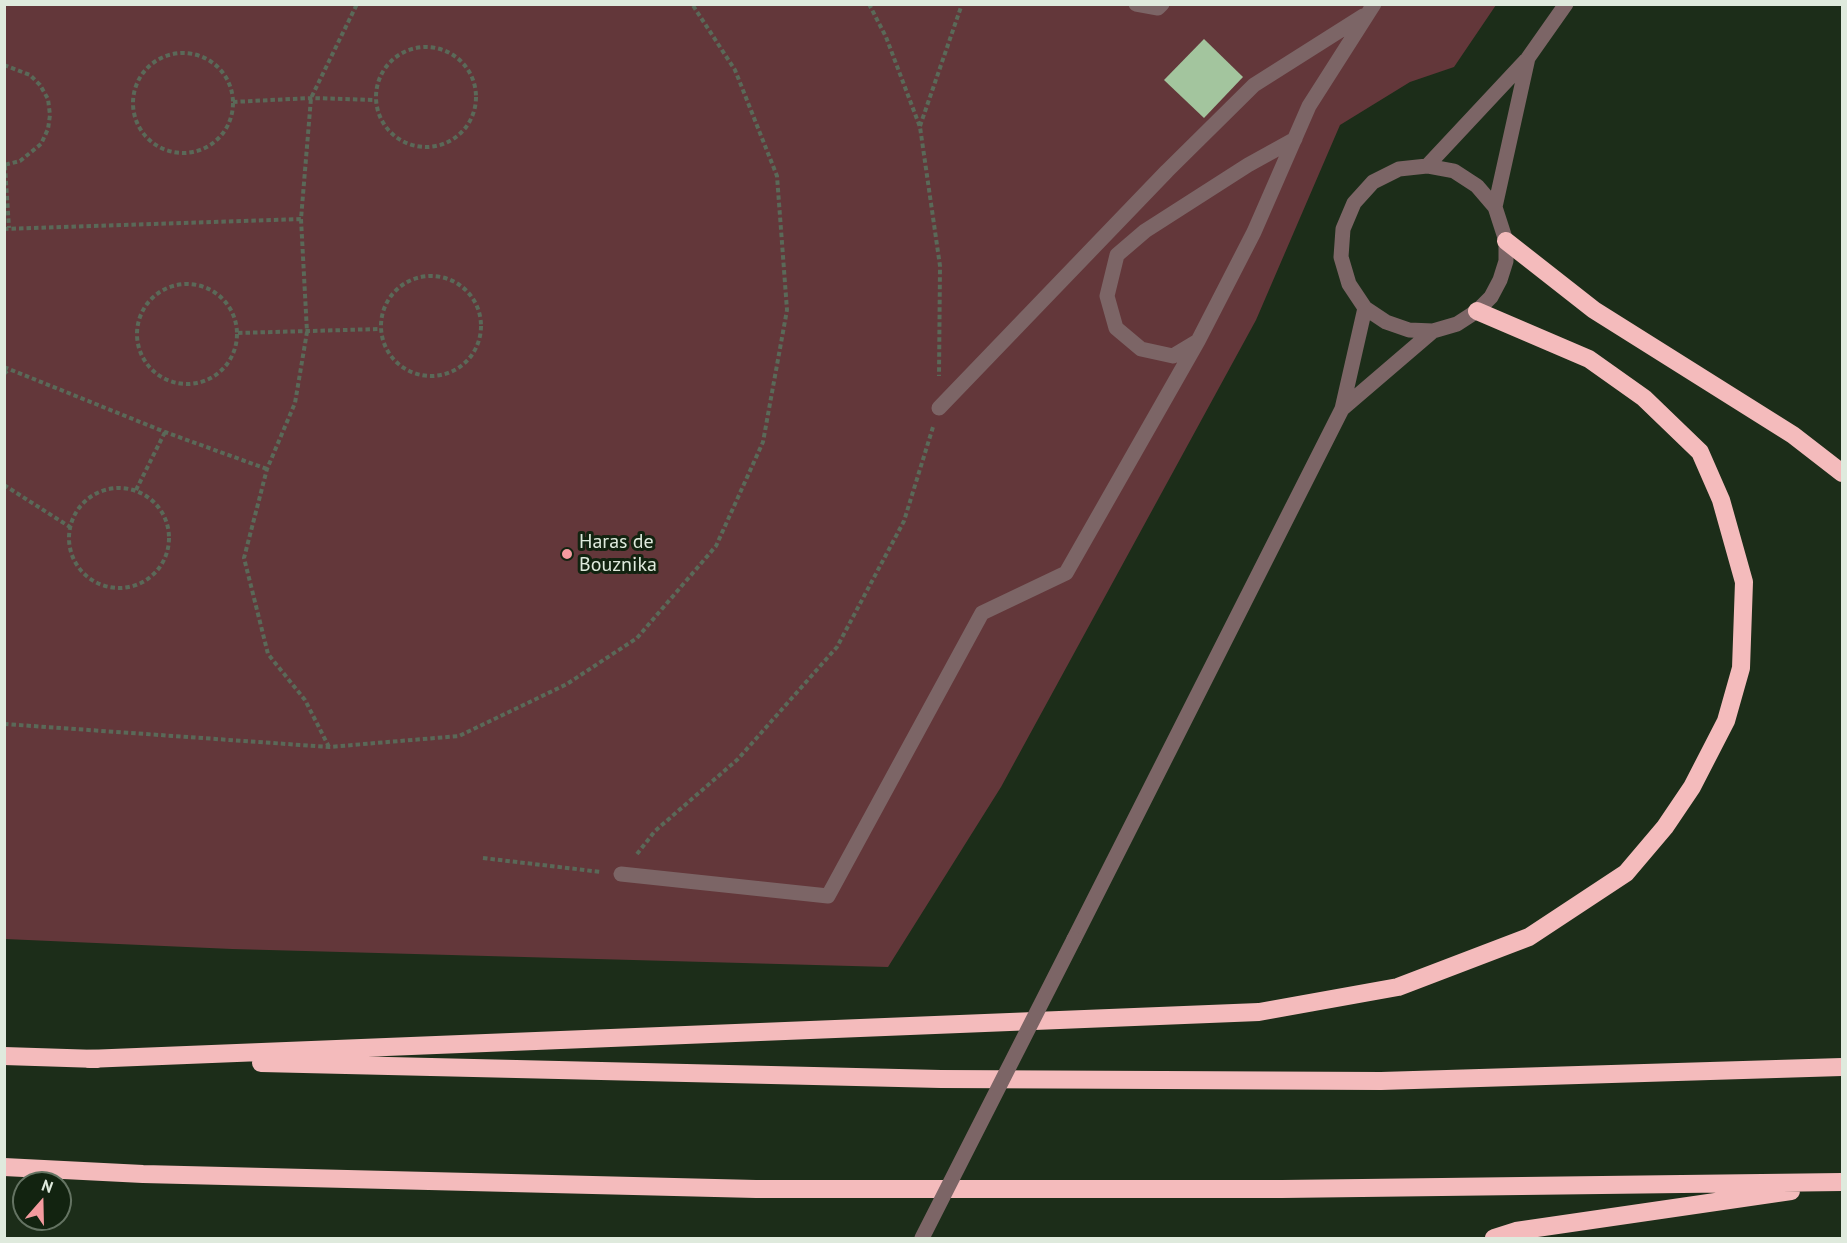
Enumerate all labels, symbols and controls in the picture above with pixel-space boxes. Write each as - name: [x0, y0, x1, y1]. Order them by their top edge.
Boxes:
- place label: Haras de Bouznika: [579, 530, 657, 577]
- marker: Haras de Bouznika: [560, 547, 574, 561]
- north arrow: [12, 1171, 72, 1231]
- text: N: [39, 1175, 56, 1197]

